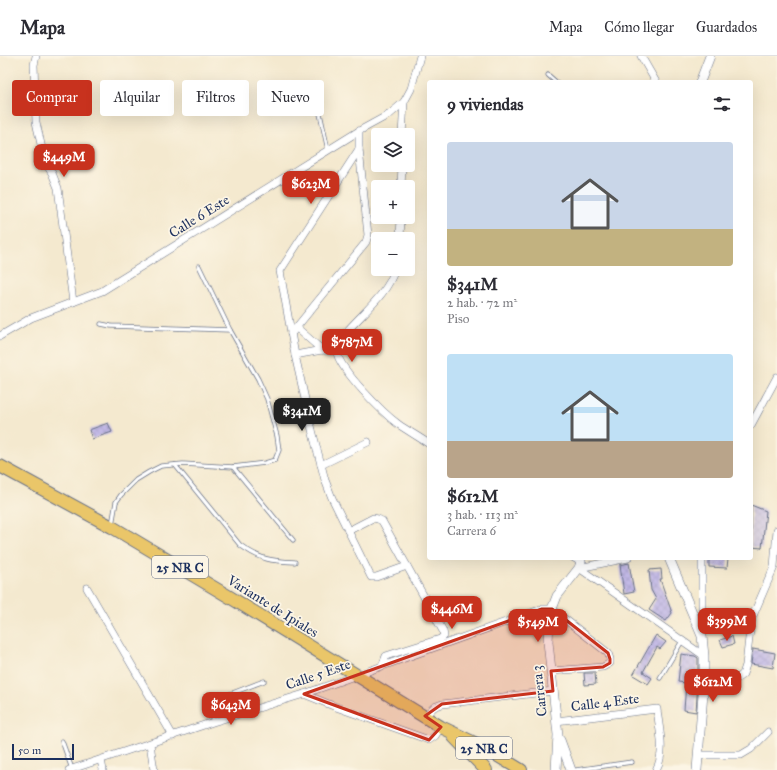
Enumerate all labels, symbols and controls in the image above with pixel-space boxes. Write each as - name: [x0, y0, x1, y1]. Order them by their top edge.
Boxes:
- text: Mapa: [20, 16, 65, 39]
- text: Mapa: [549, 19, 582, 36]
- text: Cómo llegar: [604, 19, 674, 36]
- text: Guardados: [696, 19, 757, 36]
- chip: Comprar: [12, 80, 92, 116]
- chip: Alquilar: [100, 80, 174, 116]
- chip: Filtros: [182, 80, 249, 116]
- chip: Nuevo: [257, 80, 324, 116]
- icon: filters: [711, 93, 733, 115]
- text: 9 viviendas: [447, 94, 524, 115]
- map controls: [371, 128, 415, 276]
- button: layers: [371, 128, 415, 172]
- pin: $449M: [36, 144, 92, 178]
- text: $449M: [43, 149, 85, 165]
- icon: home: [554, 168, 626, 240]
- pin: $623M: [283, 171, 339, 205]
- text: $623M: [291, 176, 331, 192]
- button: +: [371, 180, 415, 224]
- street label: Calle 6 Este: [166, 191, 233, 242]
- button: −: [371, 232, 415, 276]
- text: $341M: [447, 274, 498, 295]
- text: 2 hab. · 72 m²: [447, 295, 517, 311]
- text: Piso: [447, 311, 469, 327]
- pin: $787M: [324, 329, 380, 363]
- text: $787M: [331, 334, 373, 350]
- icon: home: [554, 380, 626, 452]
- pin: $341M: [274, 398, 330, 432]
- text: $341M: [283, 403, 321, 419]
- text: $612M: [447, 486, 498, 507]
- text: 3 hab. · 113 m²: [447, 507, 518, 523]
- text: Carrera 6: [447, 523, 496, 539]
- road number: 25 NR C: [152, 556, 208, 578]
- street label: Variante de Ipiales: [223, 571, 321, 641]
- pin: $446M: [424, 596, 480, 630]
- text: $446M: [431, 601, 473, 617]
- pin: $399M: [699, 608, 755, 642]
- pin: $549M: [510, 609, 566, 643]
- text: $399M: [707, 613, 747, 629]
- text: $549M: [517, 614, 559, 630]
- street label: Calle 5 Este: [284, 655, 353, 693]
- street label: Carrera 3: [528, 664, 551, 717]
- pin: $612M: [685, 669, 741, 703]
- text: $612M: [693, 674, 733, 690]
- street label: Calle 4 Este: [570, 690, 640, 715]
- pin: $643M: [203, 692, 259, 726]
- text: $643M: [211, 697, 251, 713]
- road number: 25 NR C: [456, 737, 512, 759]
- scale bar: [12, 742, 74, 761]
- text: 50 m: [18, 744, 41, 757]

